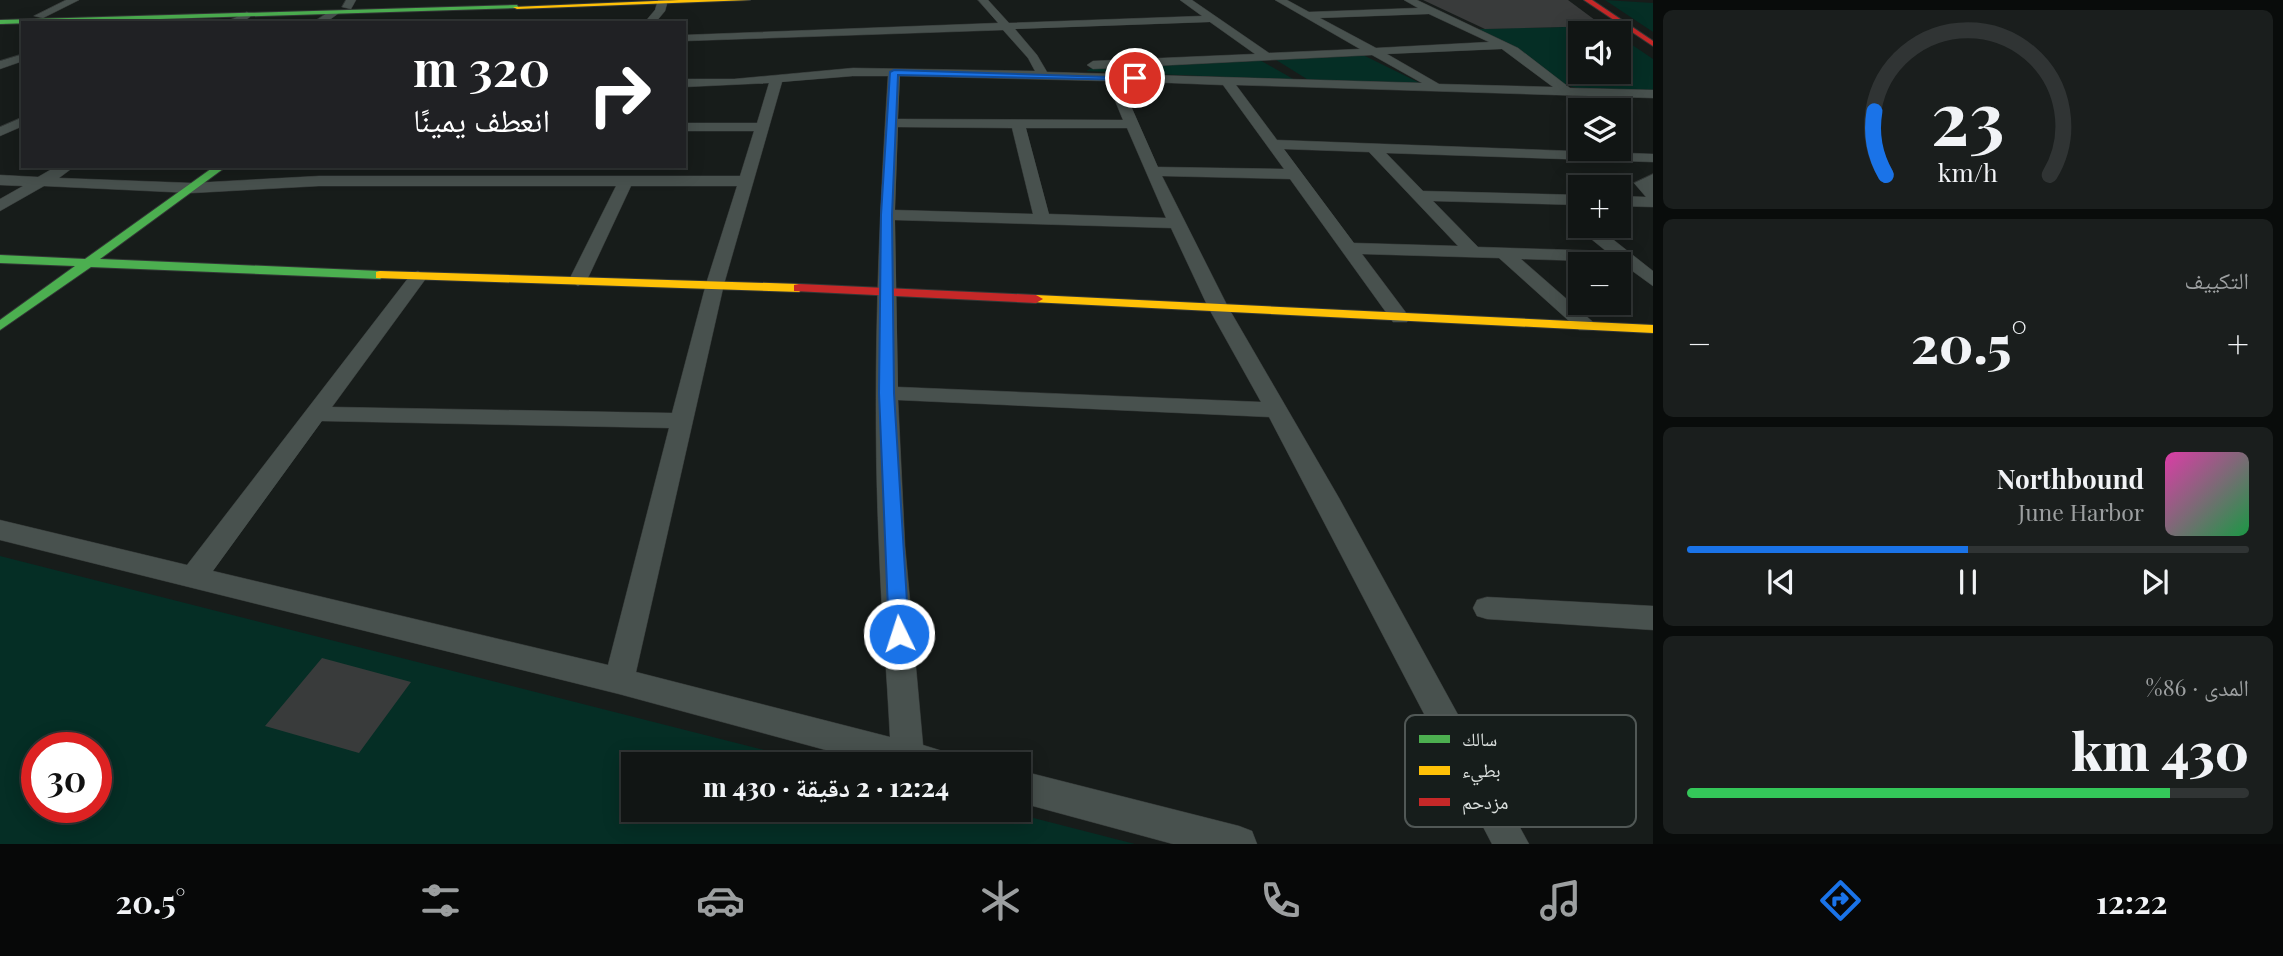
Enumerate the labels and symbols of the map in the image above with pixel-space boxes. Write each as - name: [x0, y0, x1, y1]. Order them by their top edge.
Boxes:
- pin: [1105, 48, 1165, 108]
- position arrow: [862, 597, 936, 671]
- legend: [1405, 715, 1636, 827]
- text: سالك: [1462, 725, 1497, 751]
- speed limit sign: 30: [21, 732, 112, 823]
- text: بطيء: [1462, 756, 1501, 786]
- text: مزدحم: [1462, 788, 1508, 815]

